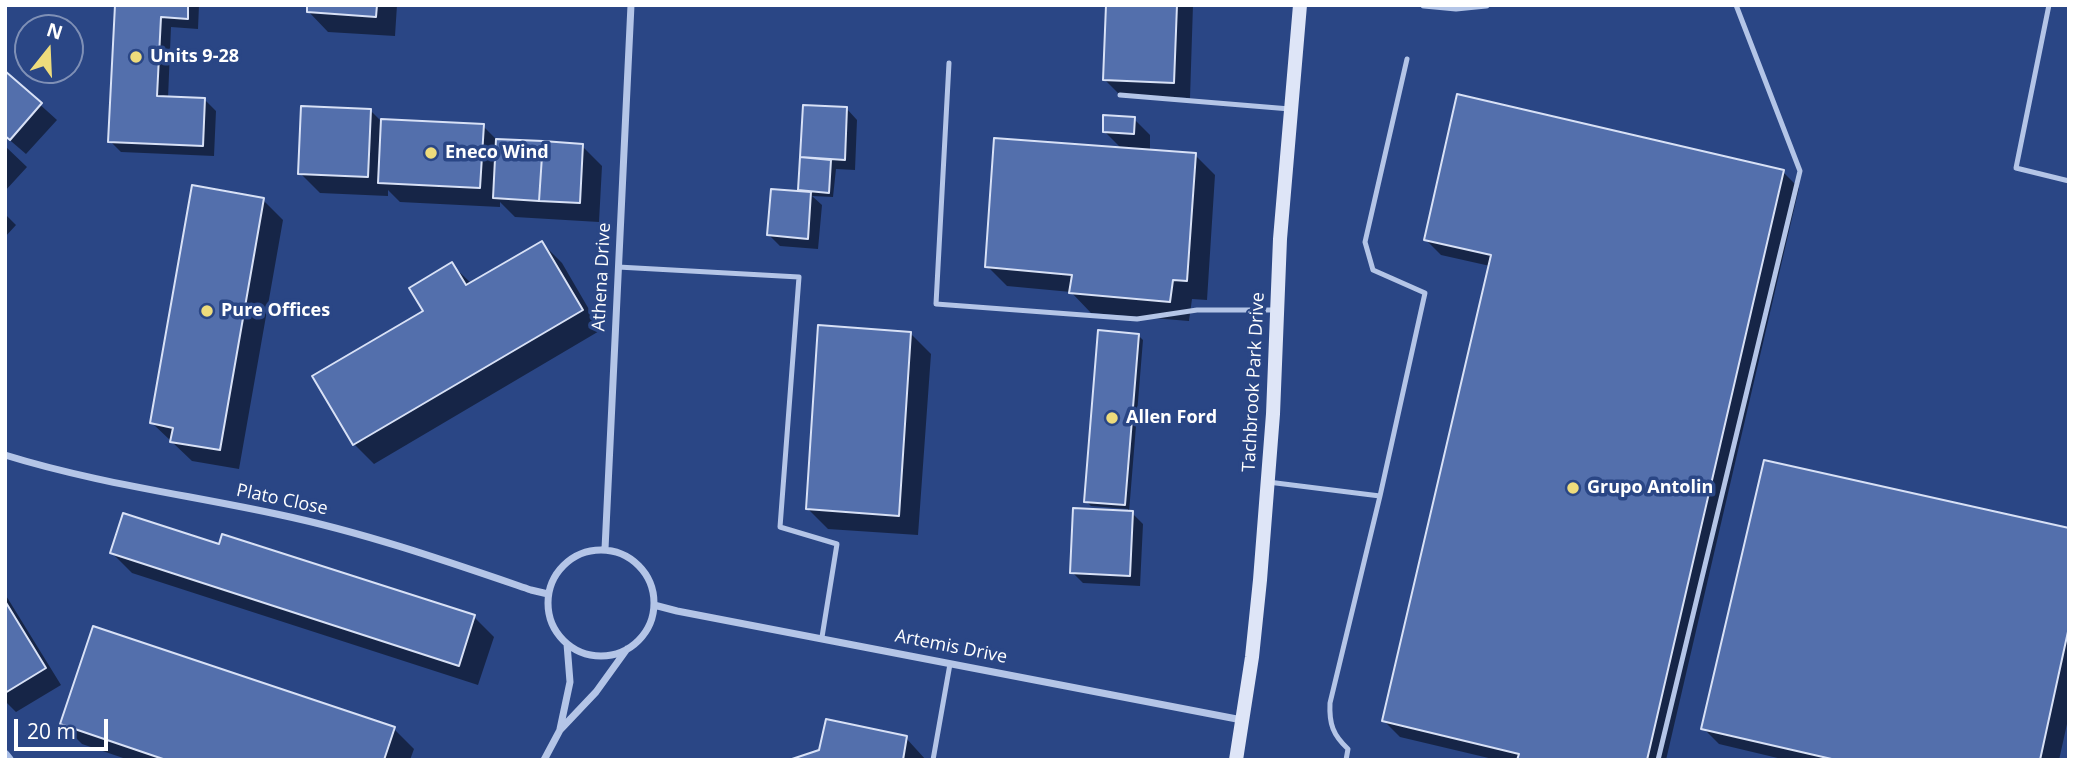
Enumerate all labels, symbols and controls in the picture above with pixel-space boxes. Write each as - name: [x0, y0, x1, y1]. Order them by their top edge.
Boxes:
- north arrow: [14, 14, 84, 84]
- text: N: [43, 16, 66, 46]
- place label: Units 9-28: [150, 46, 239, 68]
- marker: Units 9-28: [128, 49, 144, 65]
- place label: Eneco Wind: [445, 142, 549, 164]
- marker: Eneco Wind: [423, 145, 439, 161]
- street label: Athena Drive: [588, 222, 616, 332]
- street label: Tachbrook Park Drive: [1239, 292, 1269, 472]
- place label: Pure Offices: [221, 300, 330, 322]
- marker: Pure Offices: [199, 303, 215, 319]
- place label: Allen Ford: [1126, 407, 1217, 429]
- marker: Allen Ford: [1104, 410, 1120, 426]
- place label: Grupo Antolin: [1587, 477, 1713, 499]
- street label: Plato Close: [234, 480, 330, 520]
- marker: Grupo Antolin: [1565, 480, 1581, 496]
- street label: Artemis Drive: [893, 626, 1009, 668]
- scale bar: [18, 706, 112, 750]
- text: 20 m: [27, 717, 76, 745]

